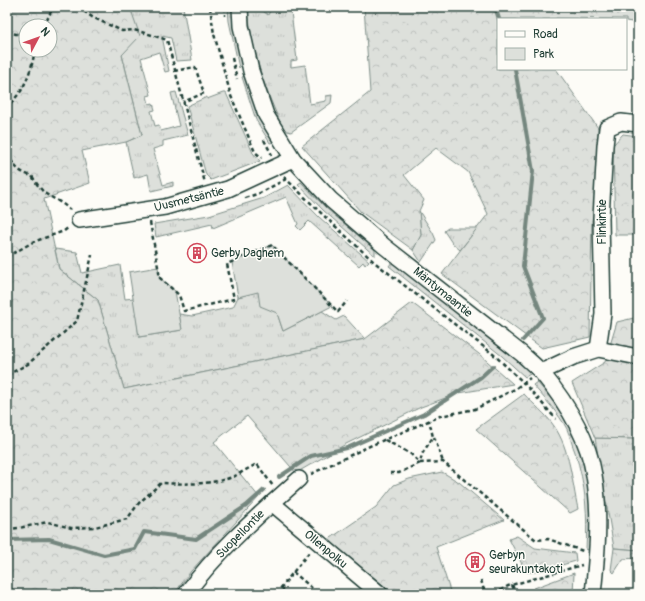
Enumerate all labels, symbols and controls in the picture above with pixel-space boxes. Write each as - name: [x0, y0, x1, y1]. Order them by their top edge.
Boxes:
- north arrow: [18, 18, 58, 58]
- legend: [497, 18, 627, 70]
- text: N: [38, 25, 53, 39]
- text: Road: [533, 27, 558, 42]
- text: Park: [533, 47, 554, 62]
- street label: Uusmetsäntie: [153, 184, 226, 215]
- street label: Flinkintie: [595, 199, 610, 245]
- building icon: Gerby Daghem: [186, 242, 208, 264]
- place label: Gerby Daghem: [211, 246, 284, 261]
- street label: Mäntymaantie: [410, 264, 475, 321]
- street label: Suopellontie: [213, 507, 268, 562]
- street label: Ollenpolku: [301, 527, 350, 572]
- place label: Gerbyn seurakuntakoti: [489, 548, 563, 577]
- building icon: Gerbyn seurakuntakoti: [464, 551, 486, 573]

